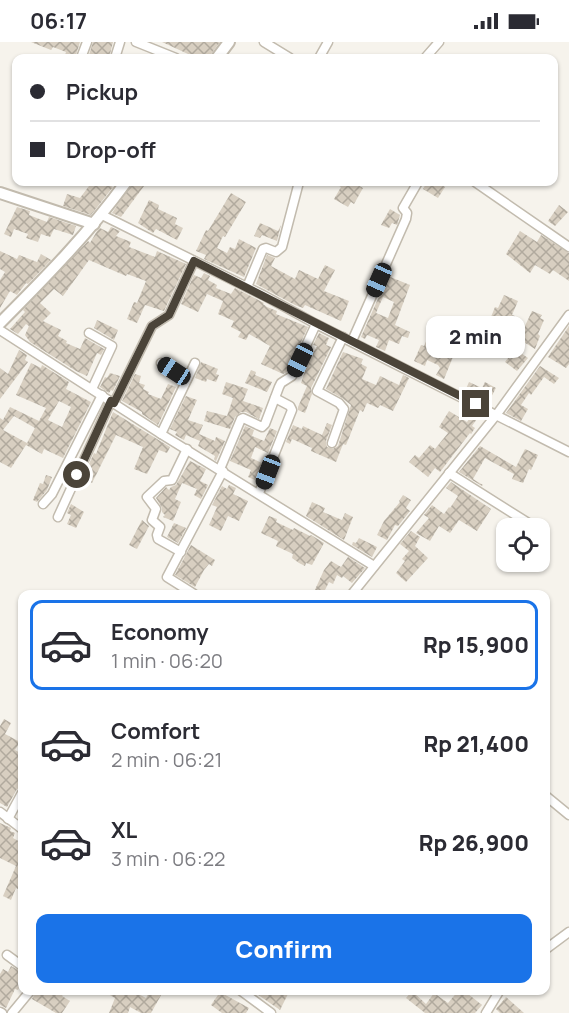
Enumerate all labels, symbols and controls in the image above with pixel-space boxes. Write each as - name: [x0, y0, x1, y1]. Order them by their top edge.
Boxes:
- text: 06:17: [30, 6, 87, 36]
- text: Pickup: [66, 77, 138, 107]
- text: Drop-off: [66, 135, 156, 165]
- car: [363, 260, 395, 300]
- callout: 2 min: [426, 317, 526, 359]
- text: 2 min: [449, 323, 502, 350]
- car: [284, 340, 316, 380]
- car: [154, 354, 194, 388]
- route end: [462, 390, 489, 417]
- car: [253, 452, 283, 492]
- route start: [63, 461, 90, 488]
- map controls: [496, 518, 550, 572]
- button: locate: [496, 518, 550, 572]
- text: Economy: [111, 617, 209, 647]
- icon: car: [39, 618, 93, 672]
- text: Rp 15,900: [423, 630, 529, 660]
- text: 1 min · 06:20: [111, 647, 223, 674]
- text: Comfort: [111, 716, 200, 746]
- icon: car: [39, 717, 93, 771]
- text: Rp 21,400: [424, 729, 529, 759]
- text: 2 min · 06:21: [111, 746, 222, 773]
- text: XL: [111, 815, 137, 845]
- icon: car: [39, 816, 93, 870]
- text: Rp 26,900: [419, 828, 529, 858]
- text: 3 min · 06:22: [111, 845, 226, 872]
- button: Confirm: [36, 914, 532, 983]

